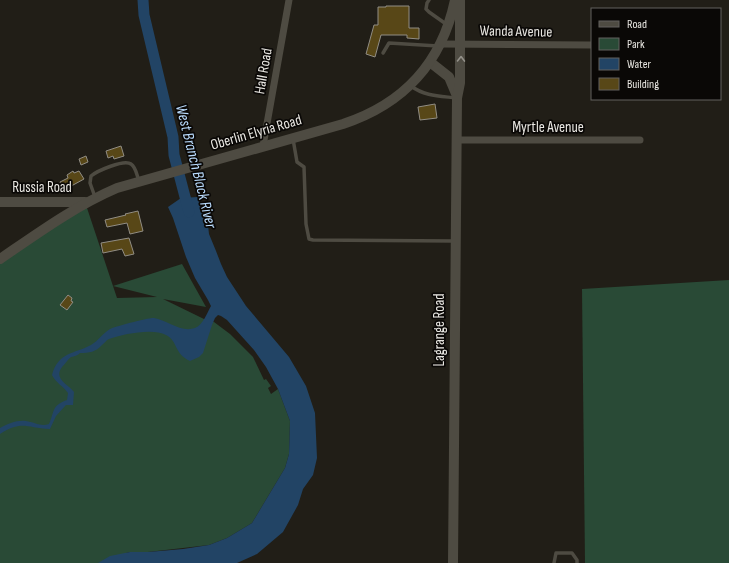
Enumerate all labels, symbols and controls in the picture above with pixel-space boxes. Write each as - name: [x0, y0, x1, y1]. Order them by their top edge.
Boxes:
- legend: [591, 8, 721, 100]
- text: Road: [627, 17, 647, 32]
- street label: Wanda Avenue: [480, 21, 552, 42]
- text: Park: [627, 37, 645, 52]
- street label: Hall Road: [250, 47, 277, 96]
- one-way arrow: [457, 56, 465, 62]
- text: Water: [627, 57, 651, 72]
- text: Building: [627, 77, 659, 92]
- water label: West Branch Black River: [171, 102, 220, 231]
- street label: Oberlin Elyria Road: [208, 110, 304, 155]
- street label: Myrtle Avenue: [512, 118, 584, 137]
- street label: Russia Road: [12, 178, 72, 197]
- street label: Lagrange Road: [430, 294, 449, 366]

